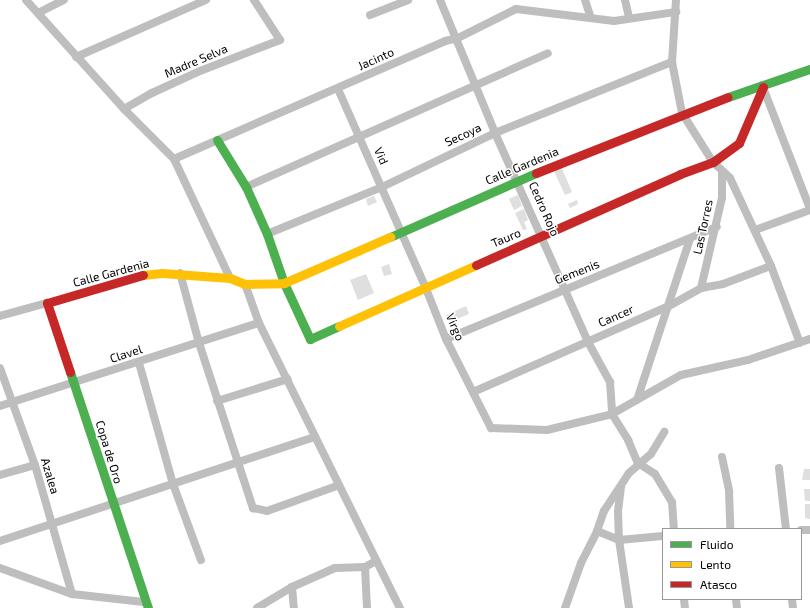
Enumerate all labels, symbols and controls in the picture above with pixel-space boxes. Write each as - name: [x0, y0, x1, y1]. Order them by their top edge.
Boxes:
- street label: Madre Selva: [162, 41, 230, 81]
- street label: Jacinto: [356, 45, 396, 73]
- street label: Secoya: [442, 120, 484, 150]
- street label: Calle Gardenia: [483, 144, 561, 188]
- street label: Vid: [371, 145, 391, 167]
- street label: Cedro Rojo: [526, 179, 562, 239]
- street label: Las Torres: [690, 198, 716, 256]
- street label: Tauro: [489, 225, 523, 251]
- street label: Calle Gardenia: [71, 256, 151, 290]
- street label: Gemenis: [553, 257, 601, 287]
- street label: Cancer: [596, 302, 636, 330]
- street label: Virgo: [443, 311, 467, 343]
- street label: Clavel: [108, 342, 144, 366]
- street label: Copa de Oro: [93, 419, 125, 485]
- street label: Azalea: [38, 456, 62, 496]
- legend: [662, 528, 802, 600]
- text: Fluido: [700, 537, 734, 551]
- text: Lento: [700, 557, 731, 571]
- text: Atasco: [700, 577, 737, 591]

